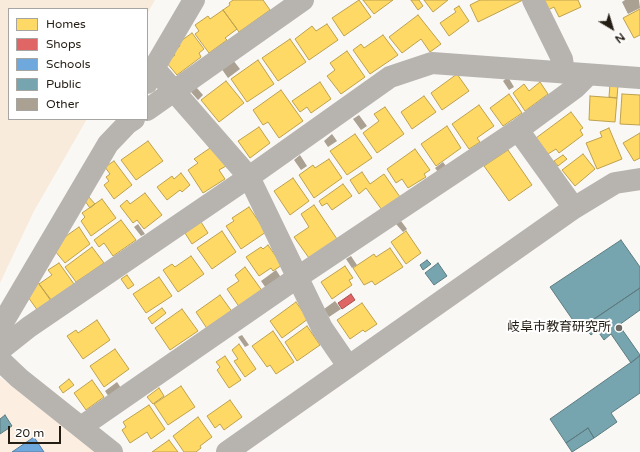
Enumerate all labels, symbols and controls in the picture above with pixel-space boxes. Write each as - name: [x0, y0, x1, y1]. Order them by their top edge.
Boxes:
- legend: [8, 8, 148, 120]
- north arrow: [592, 8, 632, 48]
- text: Homes: [46, 17, 86, 31]
- text: N: [612, 30, 627, 46]
- text: Shops: [46, 37, 81, 51]
- text: Schools: [46, 57, 90, 71]
- text: Public: [46, 77, 81, 91]
- text: Other: [46, 97, 79, 111]
- place label: 岐阜市教育研究所: [507, 320, 611, 336]
- marker: 岐阜市教育研究所: [614, 323, 624, 333]
- scale bar: [10, 418, 63, 444]
- text: 20 m: [15, 426, 44, 440]

